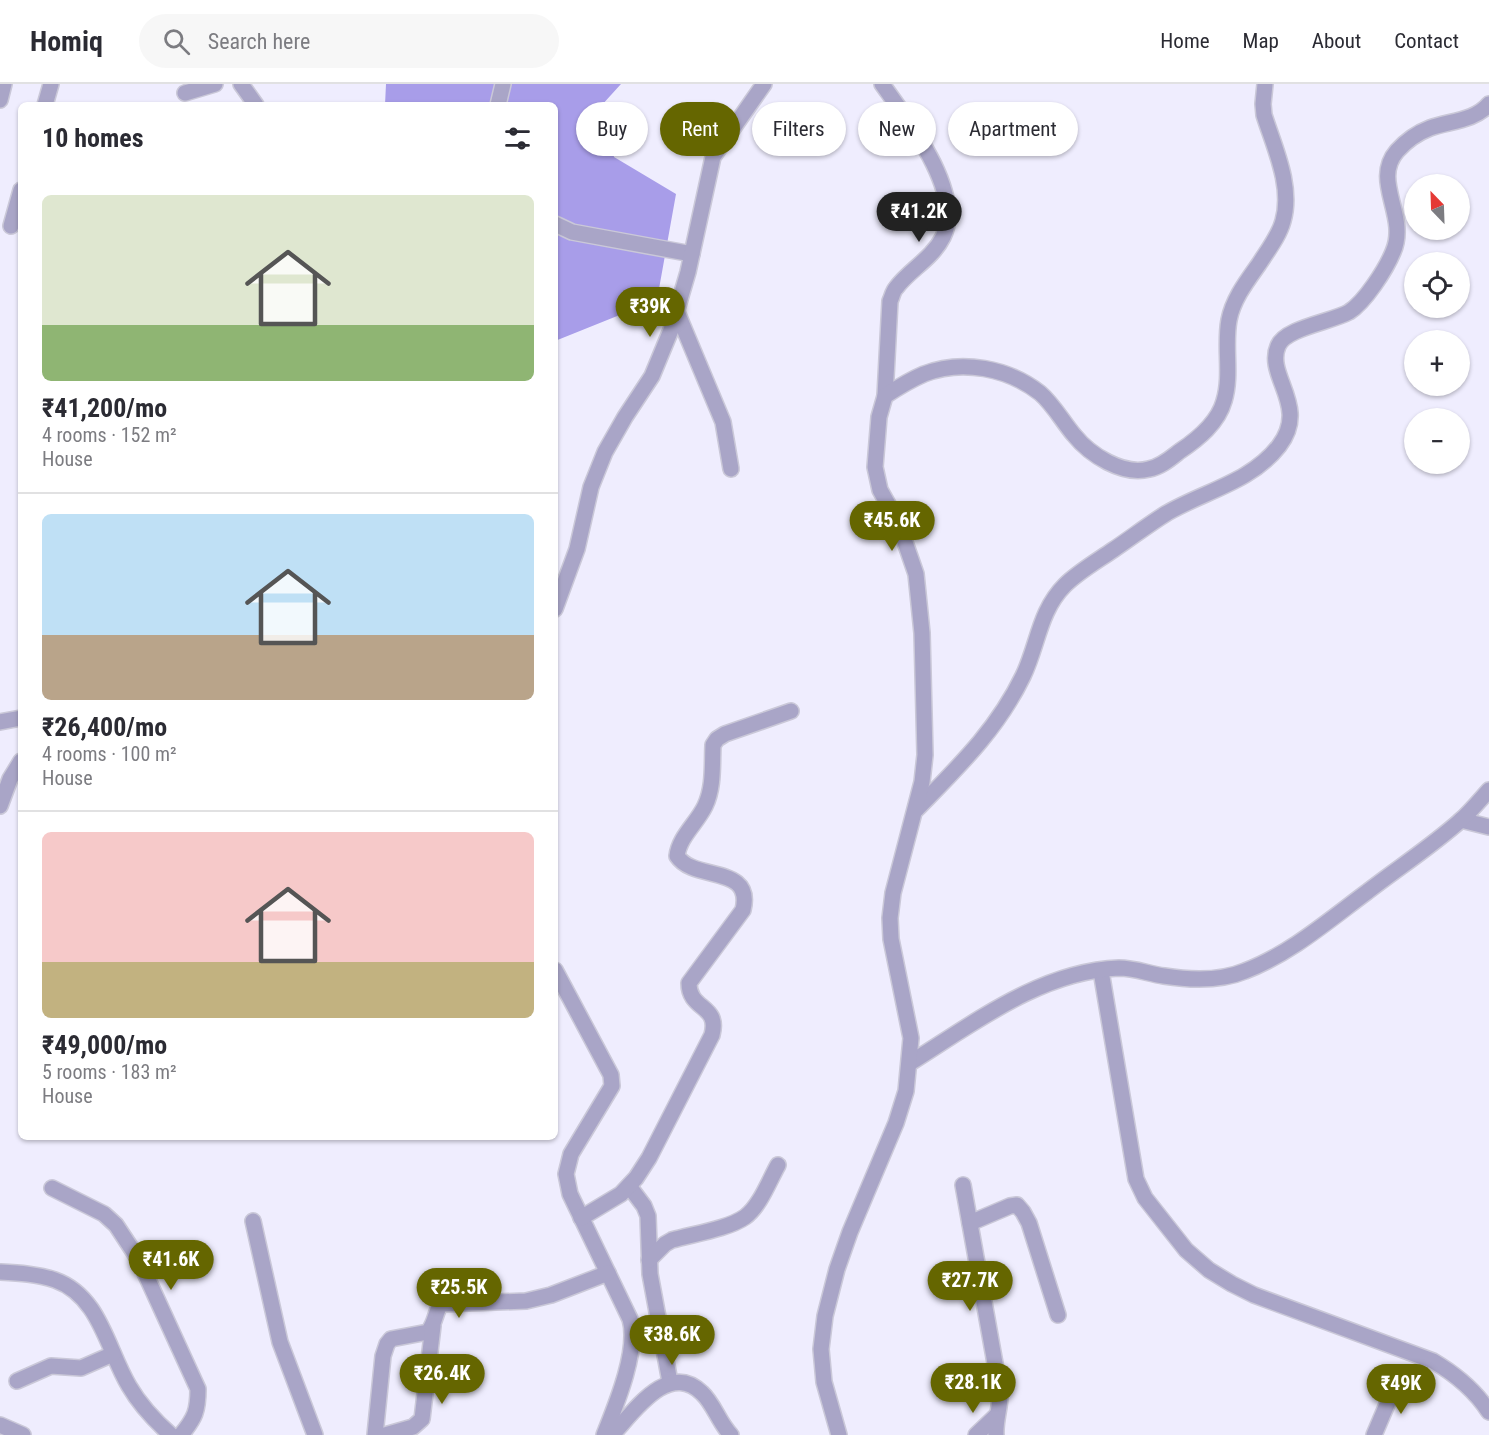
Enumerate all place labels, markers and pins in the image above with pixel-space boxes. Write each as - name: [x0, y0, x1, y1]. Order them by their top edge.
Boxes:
- pin: ₹41.2K: [870, 192, 968, 243]
- pin: ₹39K: [614, 287, 686, 338]
- pin: ₹45.6K: [843, 501, 941, 552]
- pin: ₹41.6K: [122, 1240, 220, 1291]
- pin: ₹27.7K: [921, 1261, 1019, 1312]
- pin: ₹25.5K: [410, 1268, 508, 1319]
- pin: ₹38.6K: [623, 1315, 721, 1366]
- pin: ₹26.4K: [393, 1354, 491, 1405]
- pin: ₹28.1K: [924, 1363, 1022, 1414]
- pin: ₹49K: [1365, 1364, 1437, 1415]

